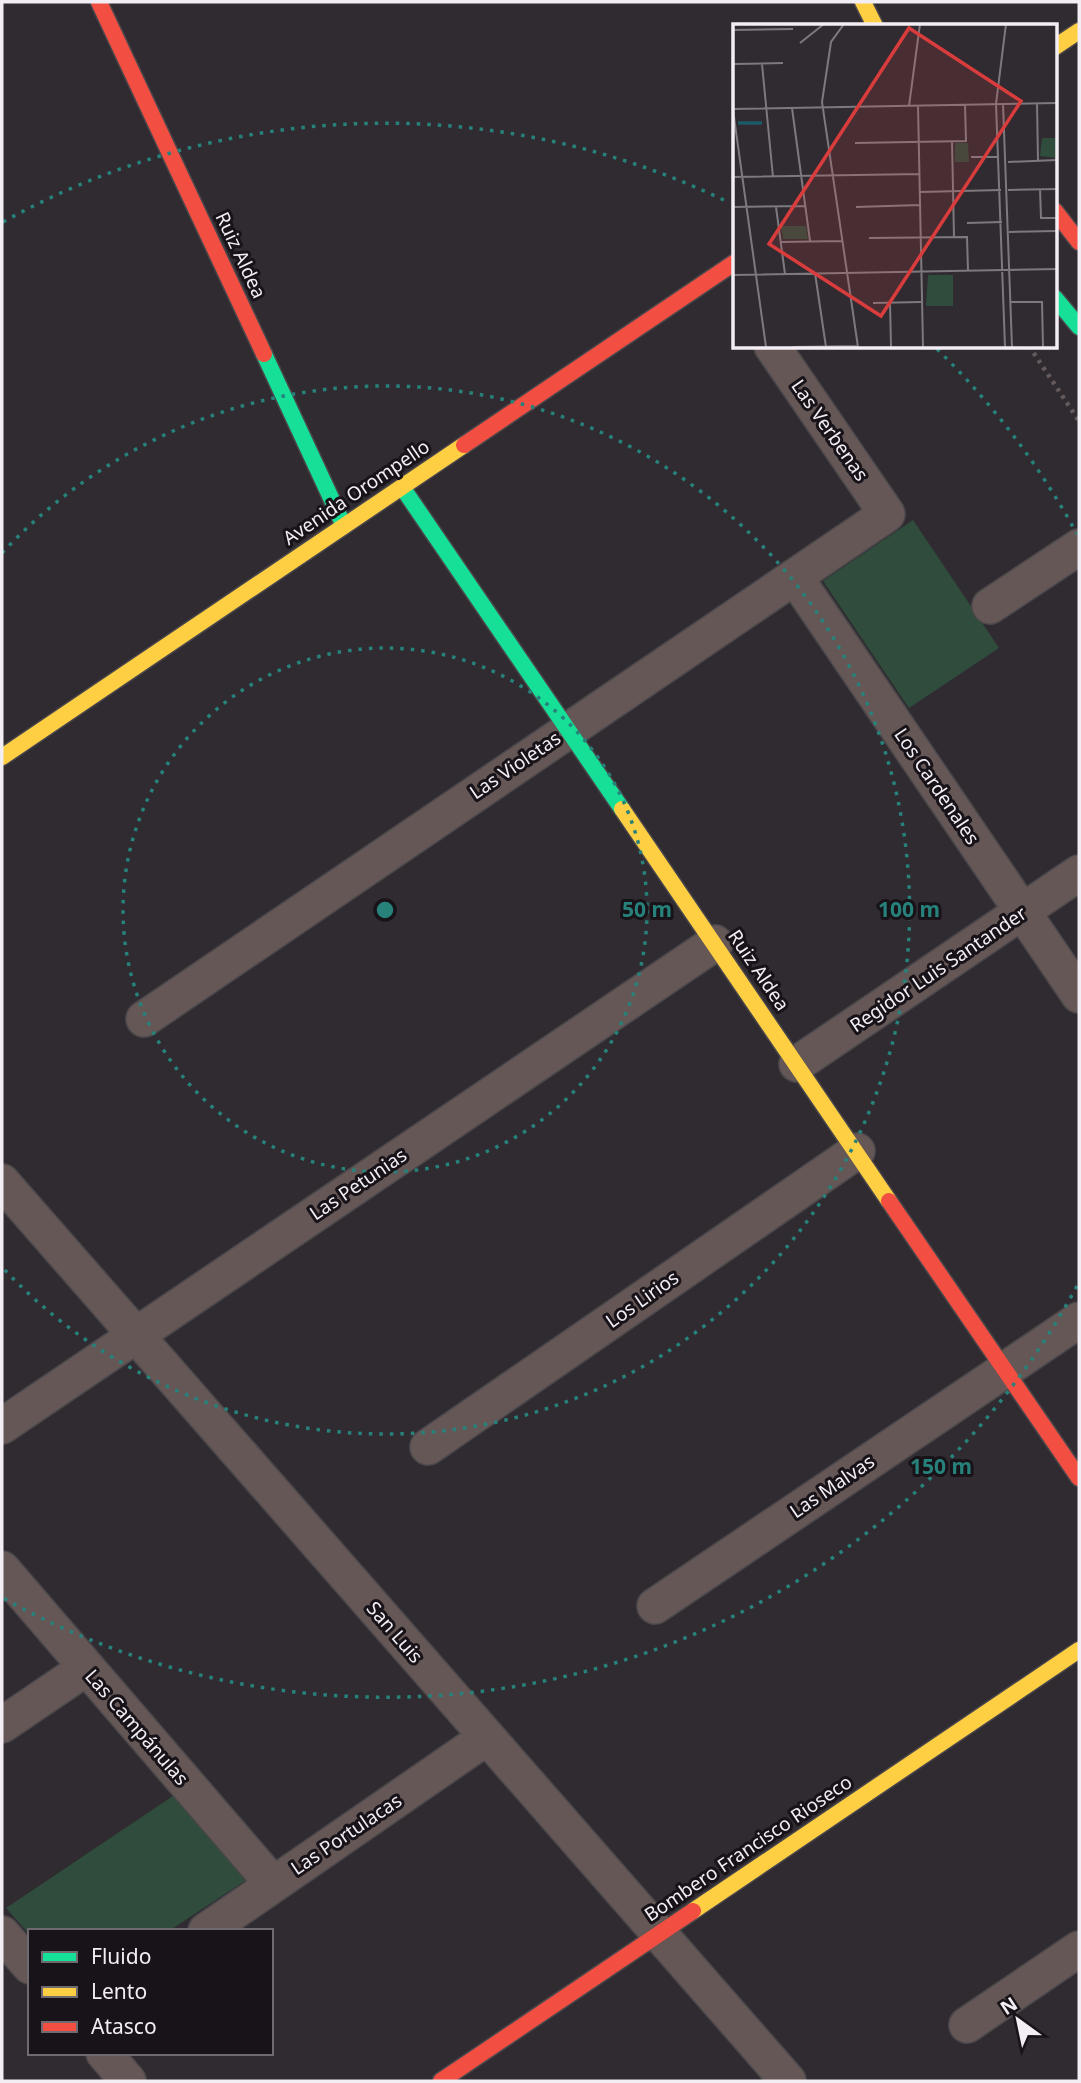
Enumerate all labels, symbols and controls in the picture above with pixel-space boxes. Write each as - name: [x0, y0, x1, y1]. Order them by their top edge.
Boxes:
- inset map: [733, 24, 1056, 348]
- street label: Ruiz Aldea: [210, 208, 272, 302]
- street label: Las Verbenas: [785, 374, 875, 486]
- street label: Avenida Orompello: [278, 433, 434, 551]
- street label: Los Cardenales: [888, 723, 986, 849]
- street label: Las Violetas: [464, 725, 566, 805]
- text: 50 m: [622, 895, 672, 923]
- text: 100 m: [878, 895, 940, 923]
- centre of rings: [373, 898, 397, 922]
- street label: Regidor Luis Santander: [844, 900, 1032, 1038]
- street label: Ruiz Aldea: [722, 924, 796, 1016]
- street label: Las Petunias: [304, 1142, 412, 1226]
- street label: Los Lirios: [600, 1264, 684, 1334]
- street label: Las Malvas: [785, 1448, 879, 1524]
- text: 150 m: [910, 1452, 972, 1480]
- street label: San Luis: [361, 1596, 429, 1668]
- street label: Las Campánulas: [79, 1664, 195, 1790]
- street label: Bombero Francisco Rioseco: [639, 1769, 857, 1927]
- street label: Las Portulacas: [285, 1787, 407, 1881]
- legend: [28, 1929, 273, 2055]
- text: Fluido: [91, 1942, 151, 1970]
- text: Lento: [91, 1977, 147, 2005]
- north arrow: [983, 1985, 1053, 2055]
- text: N: [995, 1991, 1022, 2021]
- text: Atasco: [91, 2012, 157, 2040]

